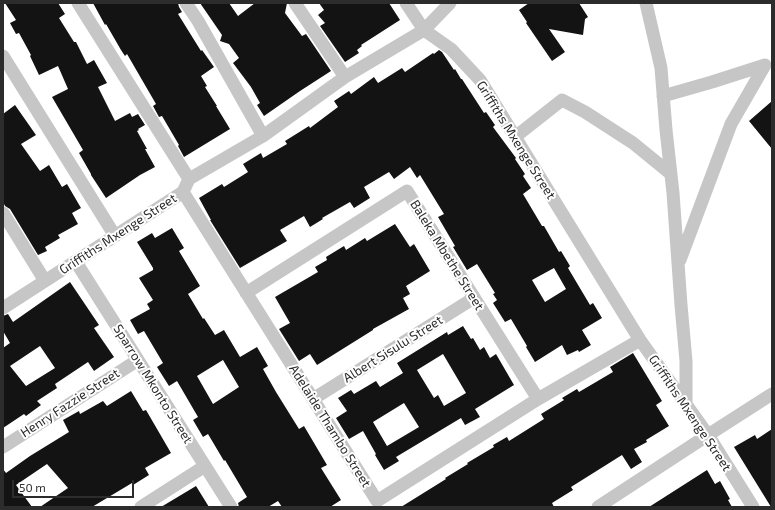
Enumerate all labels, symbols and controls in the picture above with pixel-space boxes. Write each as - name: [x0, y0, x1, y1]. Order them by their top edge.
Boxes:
- street label: Griffiths Mxenge Street: [473, 78, 559, 202]
- street label: Griffiths Mxenge Street: [56, 190, 180, 278]
- street label: Baleka Mbethe Street: [407, 197, 487, 313]
- street label: Albert Sisulu Street: [340, 312, 446, 386]
- street label: Sparrow Mkonto Street: [110, 322, 196, 446]
- street label: Griffiths Mxenge Street: [645, 352, 735, 474]
- street label: Adelaide Thambo Street: [286, 362, 374, 490]
- street label: Henry Fazzie Street: [18, 365, 122, 441]
- scale bar: [14, 472, 136, 498]
- text: 50 m: [19, 480, 46, 494]

